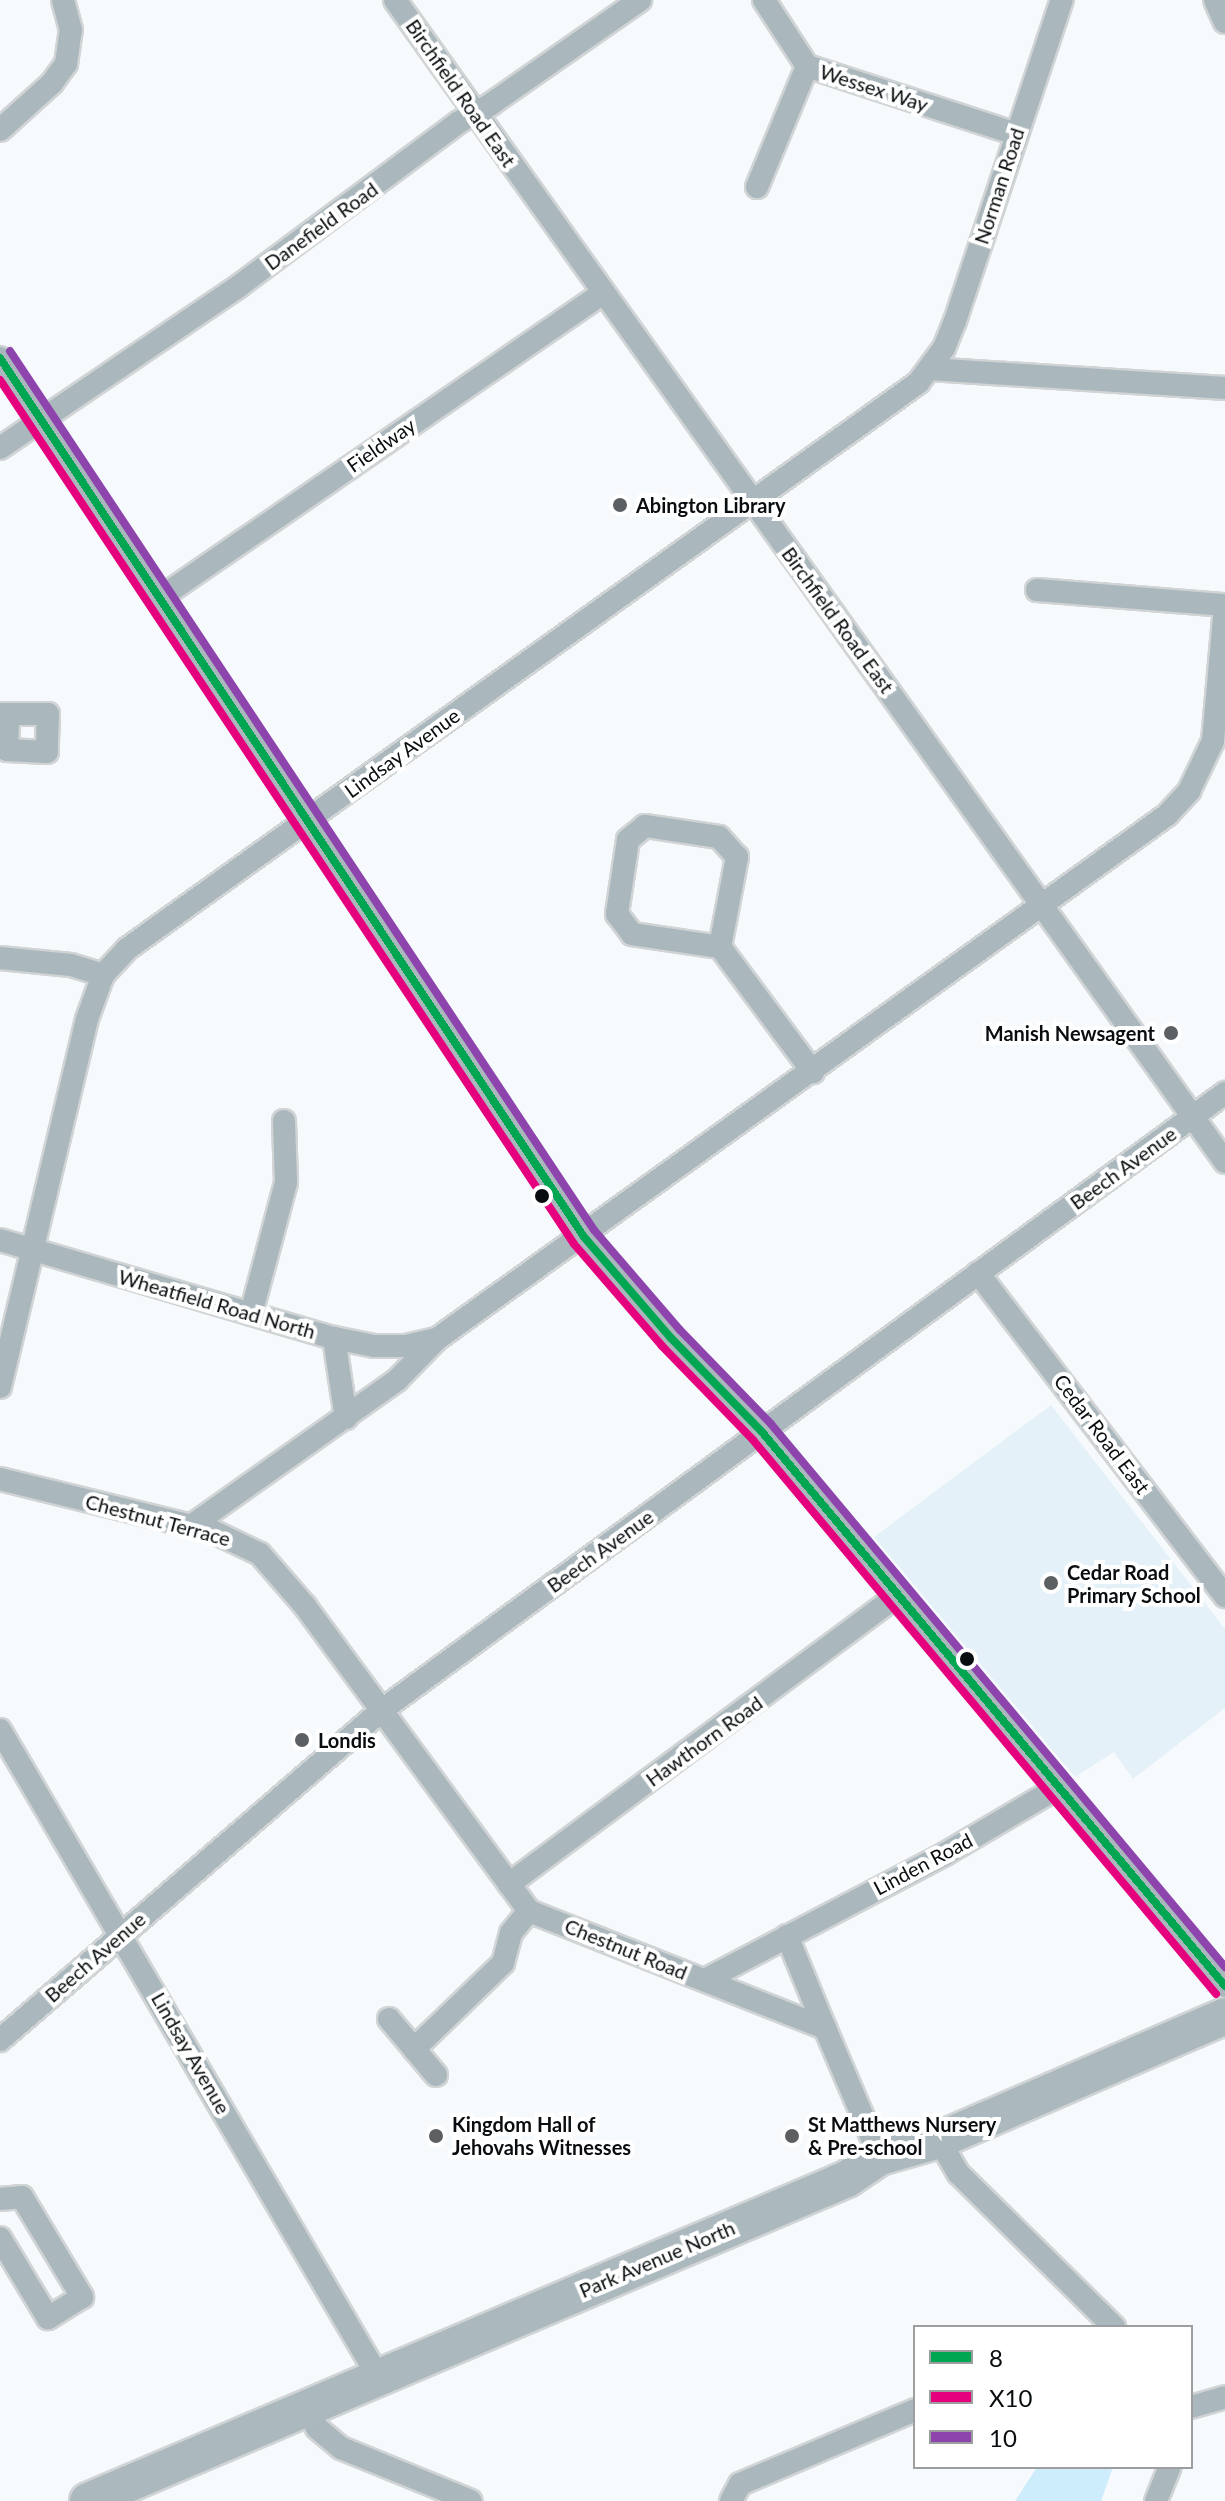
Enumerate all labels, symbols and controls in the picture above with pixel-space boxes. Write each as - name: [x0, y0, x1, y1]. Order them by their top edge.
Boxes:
- street label: Birchfield Road East: [401, 15, 521, 171]
- street label: Wessex Way: [817, 59, 931, 117]
- street label: Norman Road: [969, 125, 1029, 247]
- street label: Danefield Road: [260, 177, 382, 275]
- street label: Fieldway: [342, 413, 420, 477]
- place label: Abington Library: [636, 493, 785, 517]
- marker: Abington Library: [611, 496, 629, 514]
- street label: Birchfield Road East: [777, 542, 899, 698]
- street label: Lindsay Avenue: [339, 703, 465, 803]
- place label: Manish Newsagent: [985, 1021, 1155, 1045]
- marker: Manish Newsagent: [1162, 1024, 1180, 1042]
- street label: Beech Avenue: [1065, 1121, 1181, 1215]
- unlabelled marker: [534, 1188, 550, 1204]
- street label: Wheatfield Road North: [116, 1264, 318, 1344]
- street label: Cedar Road East: [1049, 1369, 1155, 1499]
- street label: Chestnut Terrace: [83, 1489, 233, 1551]
- street label: Beech Avenue: [542, 1504, 658, 1598]
- place label: Cedar Road Primary School: [1067, 1560, 1201, 1607]
- marker: Cedar Road Primary School: [1042, 1574, 1060, 1592]
- unlabelled marker: [959, 1651, 975, 1667]
- street label: Hawthorn Road: [641, 1691, 767, 1791]
- place label: Londis: [318, 1728, 376, 1752]
- marker: Londis: [293, 1731, 311, 1749]
- street label: Linden Road: [869, 1828, 977, 1900]
- street label: Beech Avenue: [40, 1907, 150, 2007]
- street label: Chestnut Road: [561, 1914, 691, 1984]
- street label: Lindsay Avenue: [146, 1987, 236, 2119]
- place label: Kingdom Hall of Jehovahs Witnesses: [452, 2112, 631, 2159]
- place label: St Matthews Nursery & Pre-school: [808, 2112, 996, 2159]
- marker: Kingdom Hall of Jehovahs Witnesses: [427, 2127, 445, 2145]
- marker: St Matthews Nursery & Pre-school: [783, 2127, 801, 2145]
- street label: Park Avenue North: [575, 2215, 739, 2303]
- legend: [913, 2325, 1193, 2469]
- text: 8: [989, 2343, 1003, 2372]
- text: X10: [989, 2383, 1032, 2412]
- text: 10: [989, 2423, 1017, 2452]

